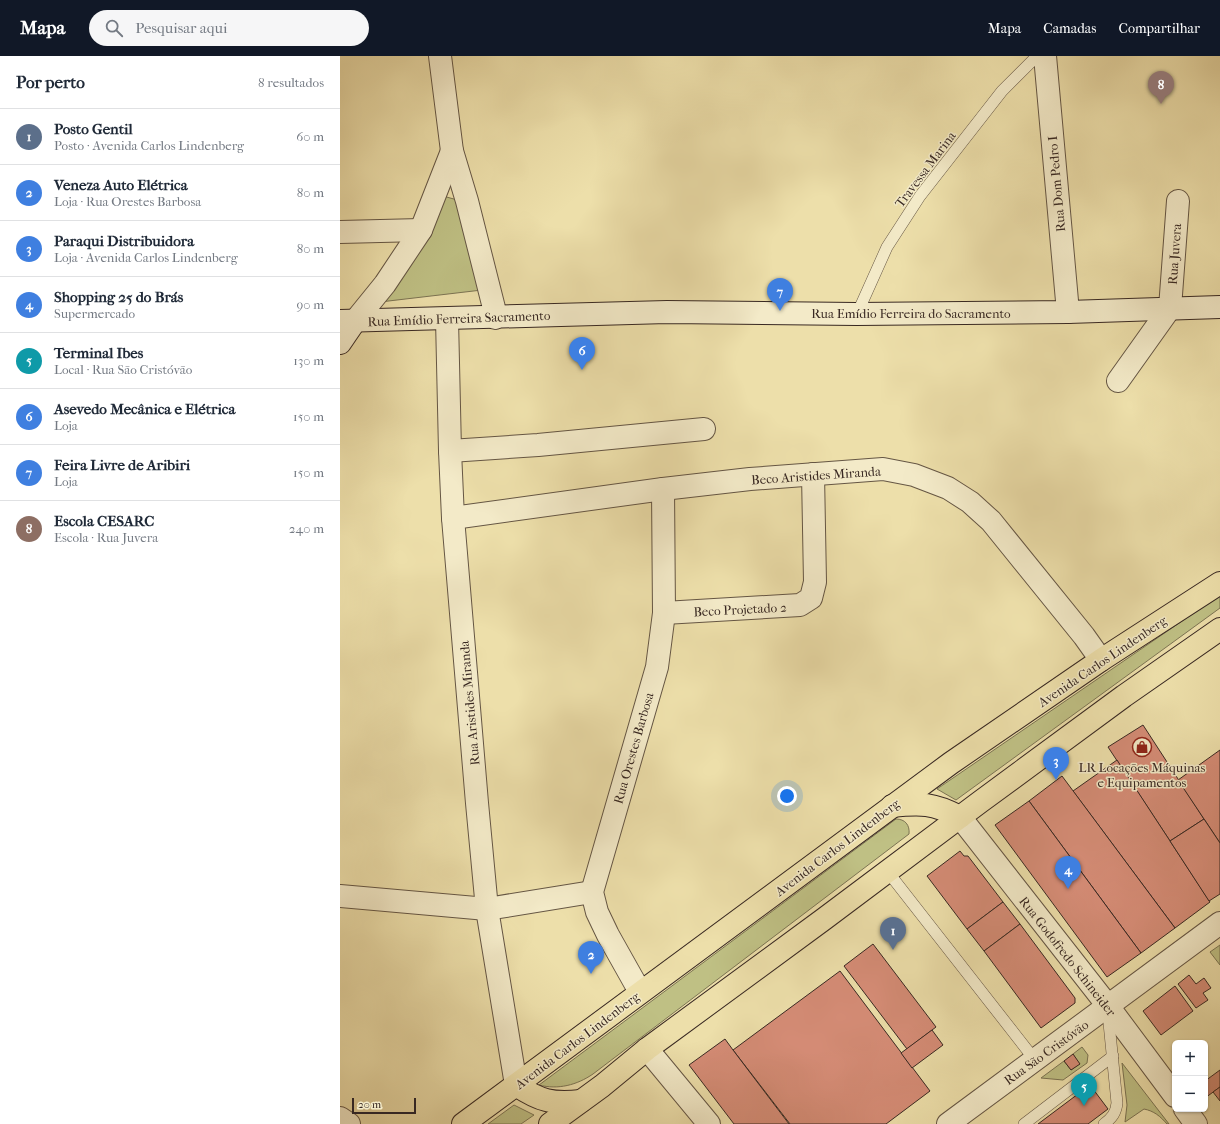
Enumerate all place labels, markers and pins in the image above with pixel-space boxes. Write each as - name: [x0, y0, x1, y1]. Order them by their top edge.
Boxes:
- pin: 8: [1148, 71, 1174, 104]
- pin: 7: [767, 278, 793, 311]
- pin: 6: [569, 337, 595, 370]
- shop icon: LR Locações Máquinas e Equipamentos: [1131, 736, 1153, 758]
- pin: 3: [1043, 747, 1069, 780]
- place label: LR Locações Máquinas e Equipamentos: [1079, 760, 1206, 790]
- pin: 4: [1055, 856, 1081, 889]
- pin: 1: [880, 917, 906, 950]
- pin: 2: [578, 941, 604, 974]
- pin: 5: [1071, 1073, 1097, 1106]

